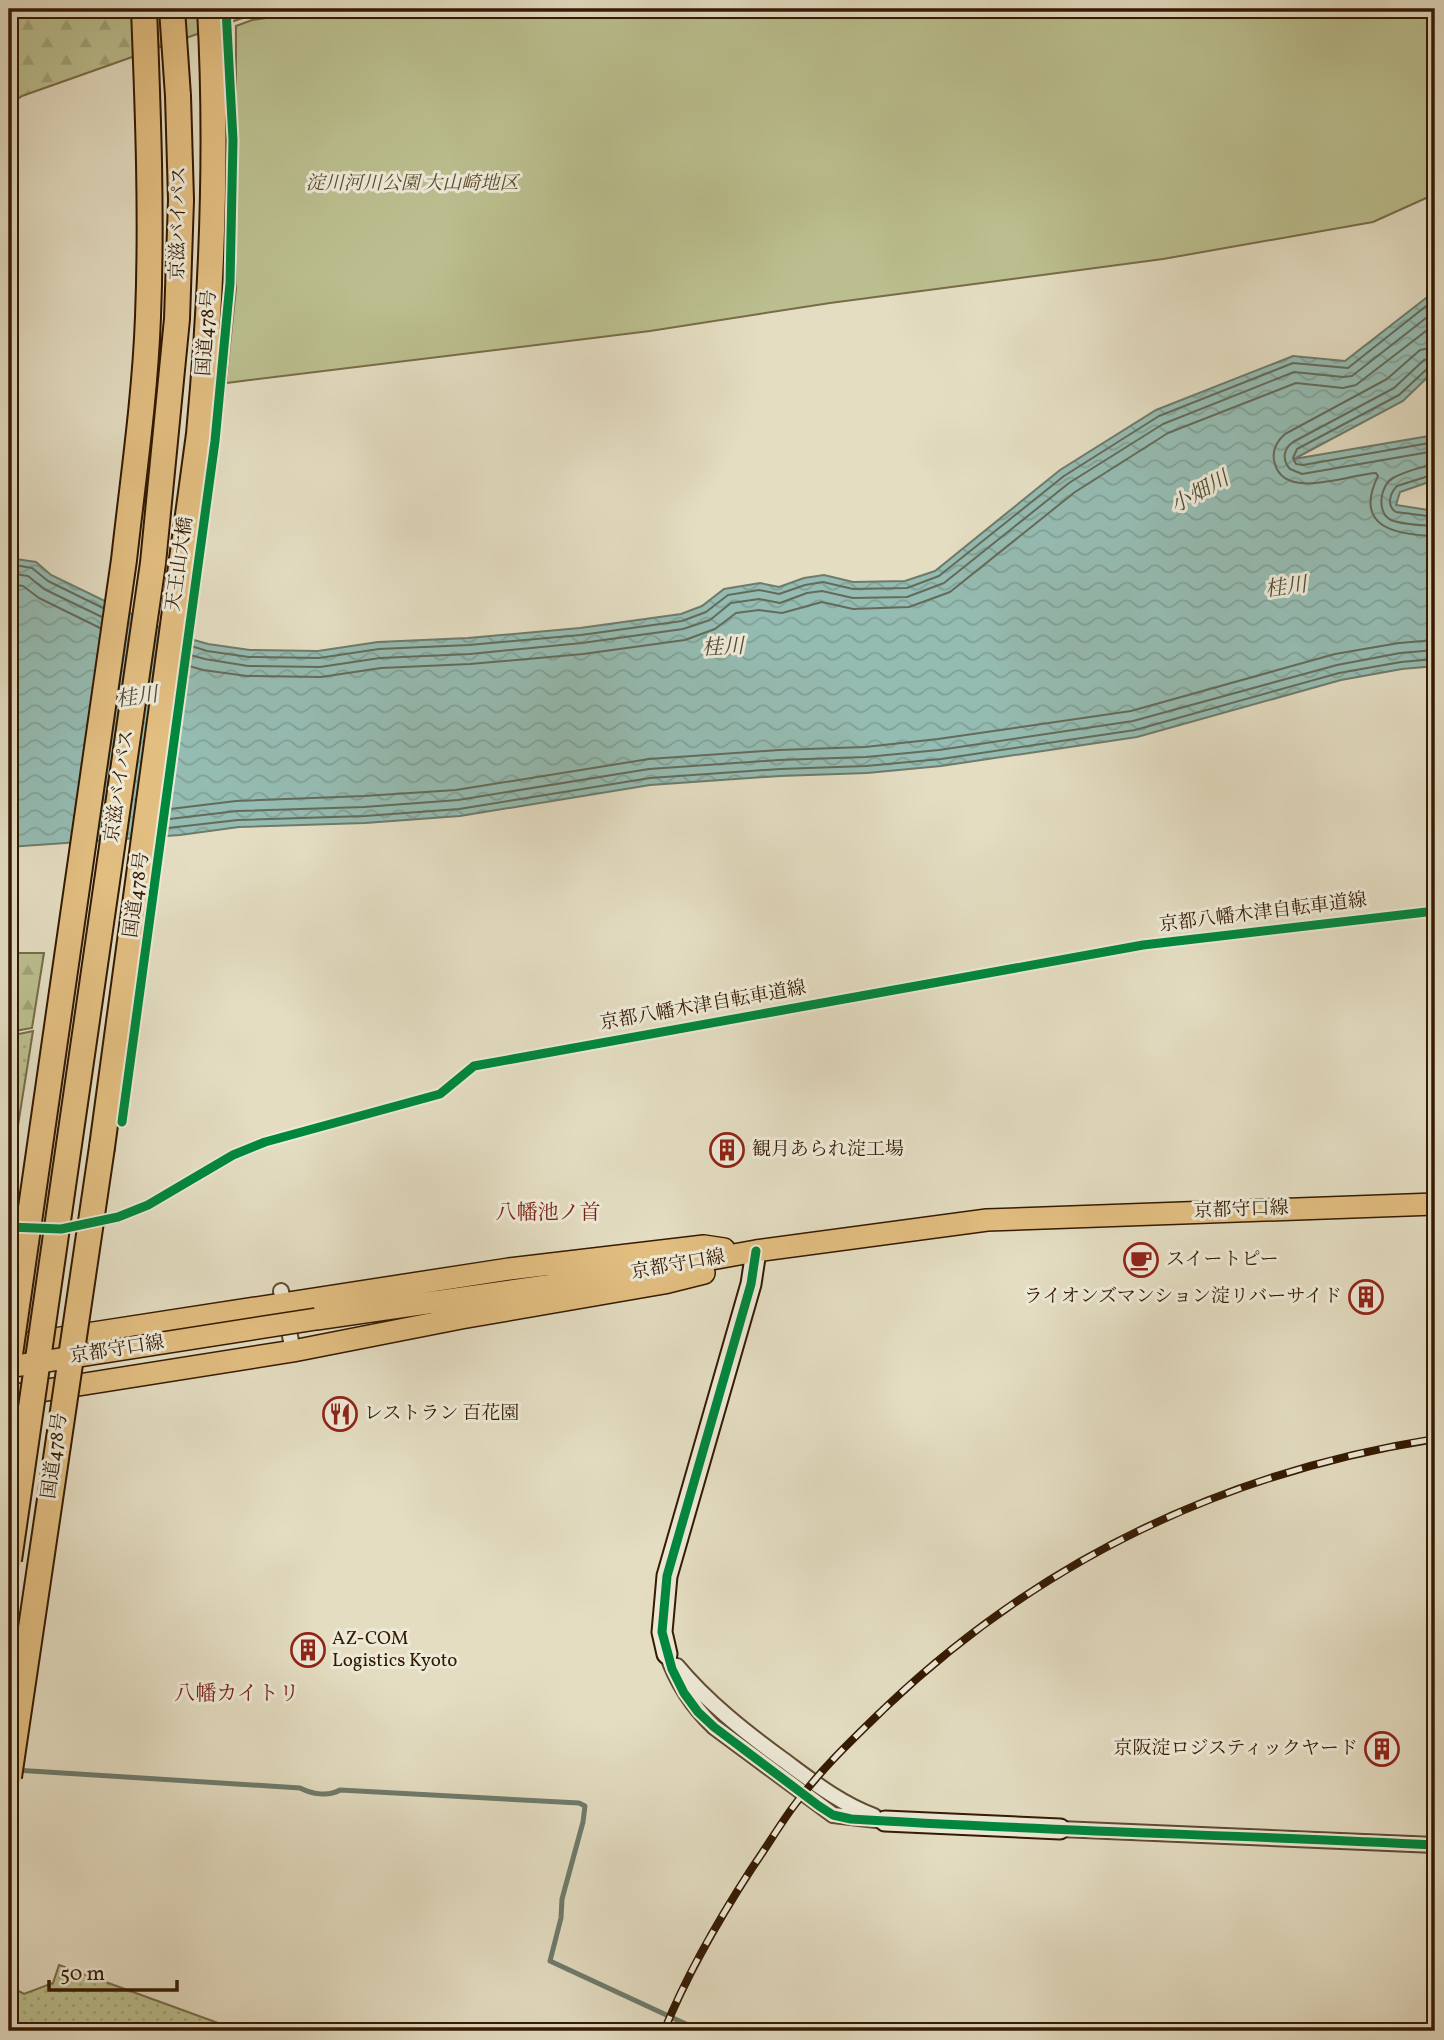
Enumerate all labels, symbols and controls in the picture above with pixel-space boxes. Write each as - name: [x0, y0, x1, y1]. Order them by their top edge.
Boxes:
- street label: 京滋バイパス: [165, 166, 193, 280]
- park label: 淀川河川公園 大山崎地区: [306, 171, 520, 197]
- street label: 国道478号: [191, 289, 223, 377]
- water label: 小畑川: [1165, 464, 1236, 521]
- street label: 天王山大橋: [161, 515, 199, 613]
- water label: 桂川: [1263, 570, 1311, 605]
- water label: 桂川: [701, 632, 747, 664]
- water label: 桂川: [114, 680, 162, 715]
- street label: 京滋バイパス: [99, 728, 141, 844]
- street label: 国道478号: [118, 850, 156, 940]
- street label: 京都八幡木津自転車道線: [1158, 887, 1368, 939]
- street label: 京都八幡木津自転車道線: [598, 975, 808, 1037]
- building icon: 観月あられ淀工場: [708, 1131, 746, 1169]
- place label: 観月あられ淀工場: [752, 1137, 904, 1163]
- street label: 京都守口線: [1193, 1195, 1289, 1225]
- district label: 八幡池ノ首: [496, 1199, 601, 1228]
- cafe icon: スイートピー: [1122, 1241, 1160, 1279]
- street label: 京都守口線: [629, 1244, 727, 1286]
- place label: スイートピー: [1166, 1247, 1279, 1273]
- building icon: ライオンズマンション淀リバーサイド: [1347, 1278, 1385, 1316]
- place label: ライオンズマンション淀リバーサイド: [1024, 1284, 1342, 1310]
- street label: 京都守口線: [68, 1330, 166, 1370]
- restaurant icon: レストラン 百花園: [321, 1395, 359, 1433]
- place label: レストラン 百花園: [364, 1401, 519, 1427]
- street label: 国道478号: [36, 1411, 74, 1501]
- place label: AZ-COM Logistics Kyoto: [332, 1626, 457, 1674]
- building icon: AZ-COM Logistics Kyoto: [289, 1631, 327, 1669]
- district label: 八幡カイトリ: [174, 1680, 300, 1709]
- building icon: 京阪淀ロジスティックヤード: [1363, 1730, 1401, 1768]
- place label: 京阪淀ロジスティックヤード: [1113, 1736, 1358, 1762]
- scale bar: [49, 1949, 177, 1993]
- text: 50 m: [60, 1960, 105, 1989]

